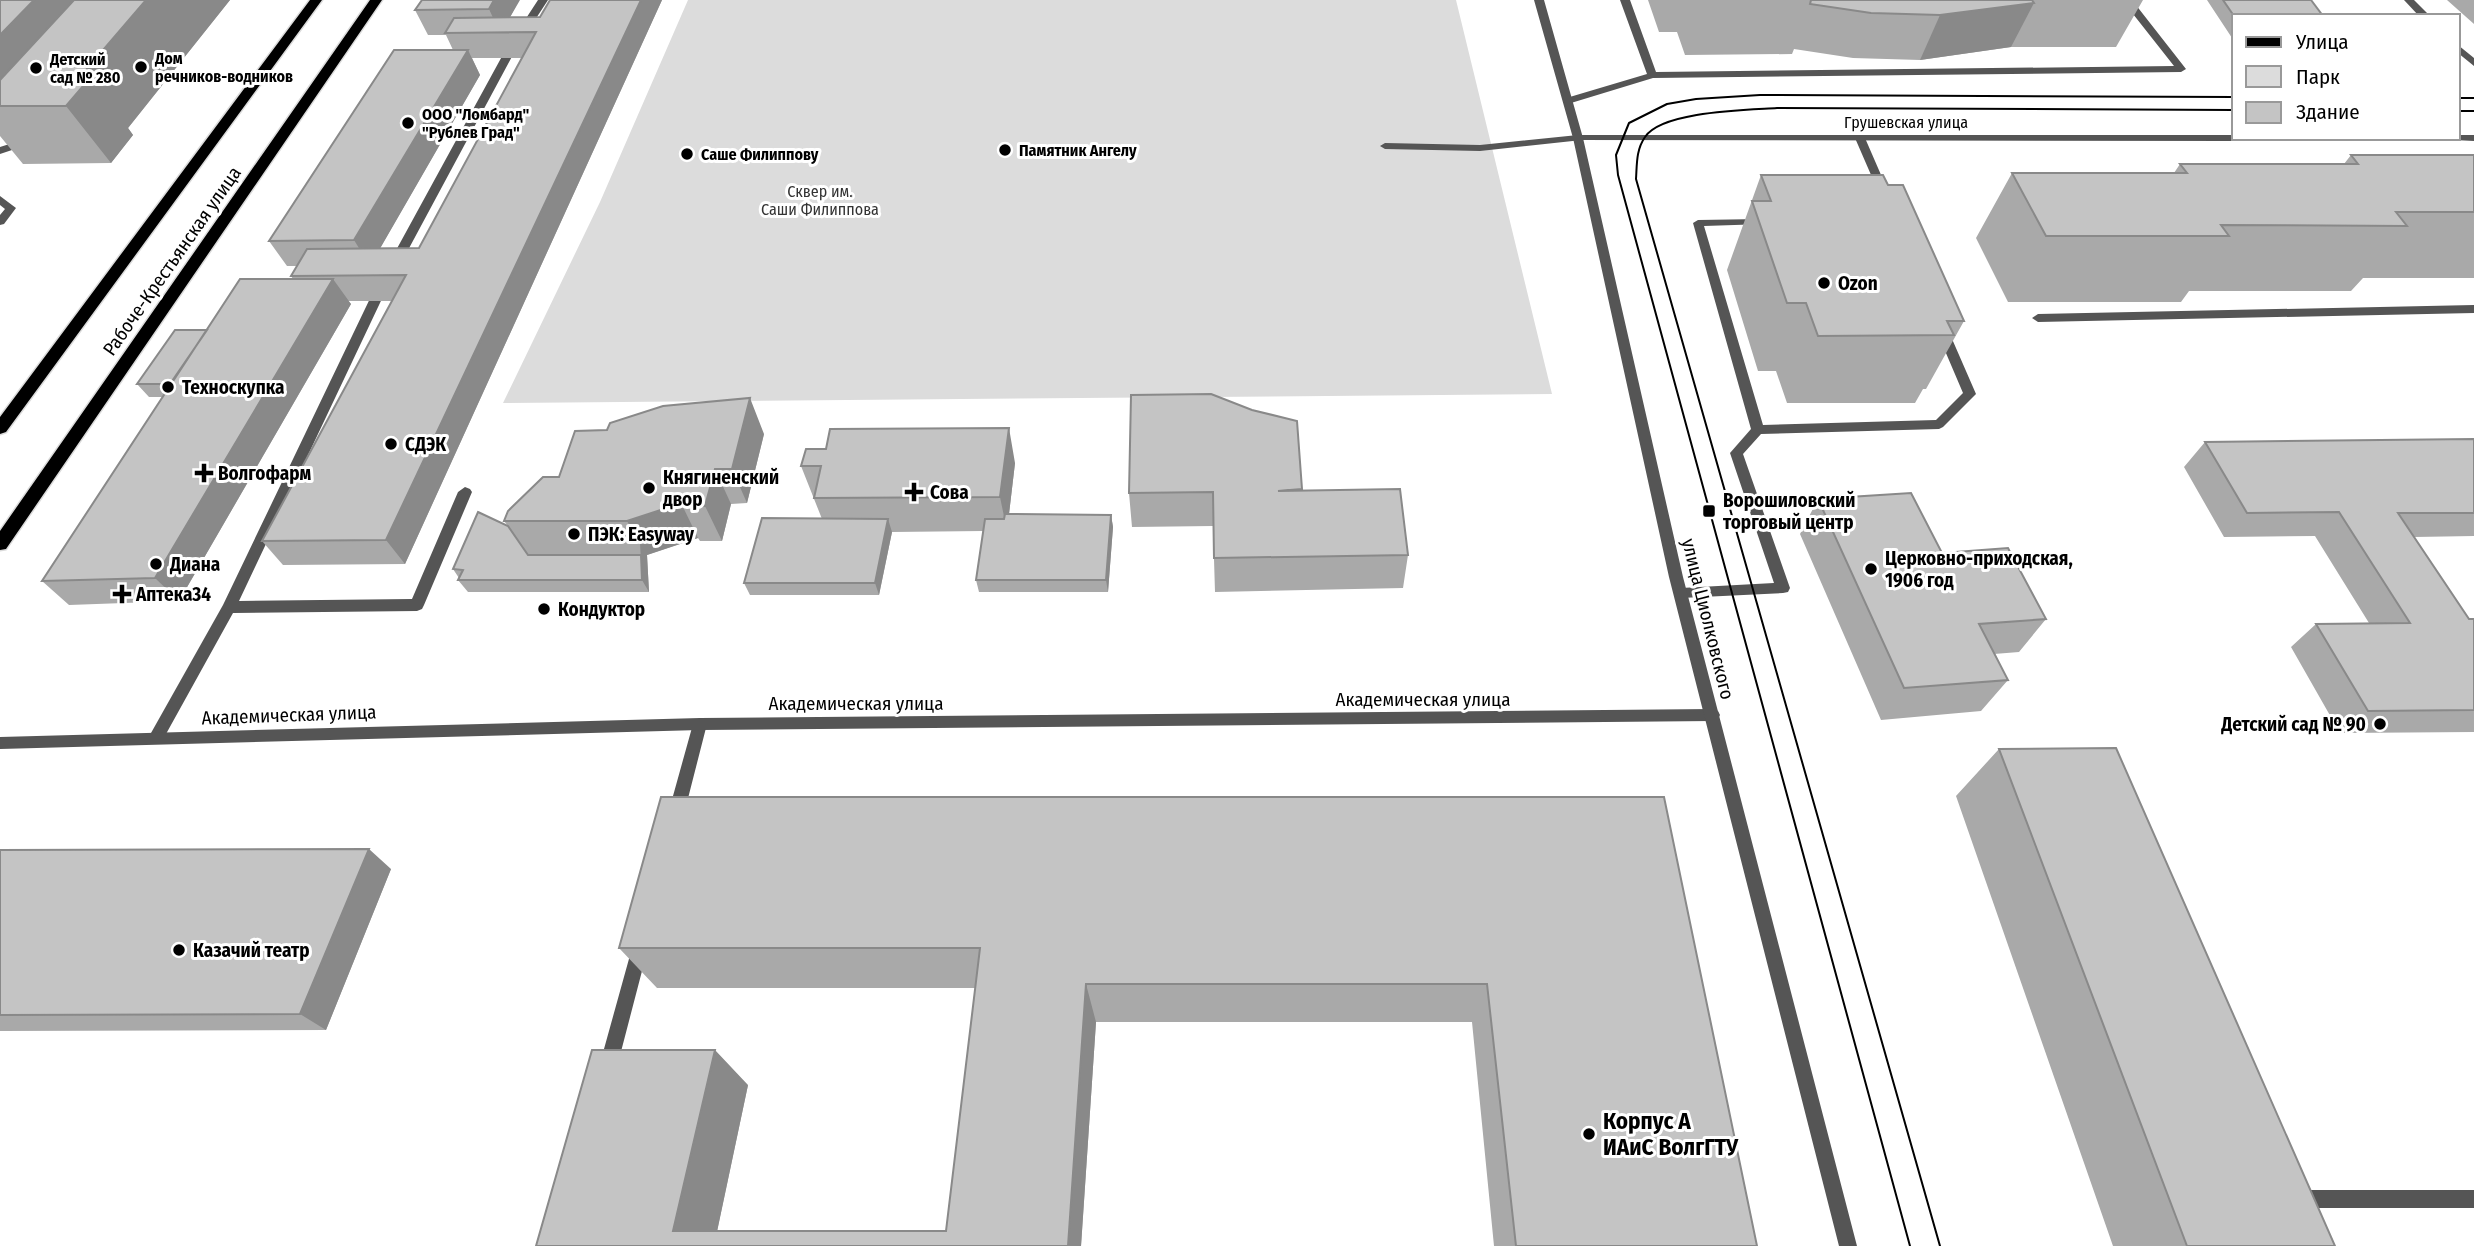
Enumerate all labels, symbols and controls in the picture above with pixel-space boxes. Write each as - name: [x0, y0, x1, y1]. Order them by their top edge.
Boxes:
- legend: [2232, 14, 2460, 140]
- text: Улица: [2295, 29, 2349, 55]
- place label: Дом речников-водников: [154, 49, 293, 86]
- place label: Детский сад № 280: [49, 50, 121, 87]
- marker: Дом речников-водников: [133, 59, 149, 75]
- marker: Детский сад № 280: [28, 60, 44, 76]
- text: Парк: [2296, 64, 2340, 90]
- text: Здание: [2296, 99, 2360, 125]
- place label: ООО "Ломбард" "Рублев Град": [422, 105, 530, 142]
- street label: Грушевская улица: [1844, 113, 1968, 132]
- marker: ООО "Ломбард" "Рублев Град": [400, 115, 416, 131]
- place label: Памятник Ангелу: [1019, 141, 1137, 160]
- marker: Памятник Ангелу: [997, 142, 1013, 158]
- place label: Саше Филиппову: [701, 145, 819, 164]
- marker: Саше Филиппову: [679, 146, 695, 162]
- street label: Рабоче-Крестьянская улица: [98, 162, 246, 360]
- park label: Сквер им. Саши Филиппова: [761, 182, 879, 219]
- place label: Ozon: [1838, 272, 1878, 295]
- marker: Ozon: [1816, 275, 1832, 291]
- place label: Техноскупка: [182, 376, 284, 399]
- marker: Техноскупка: [160, 379, 176, 395]
- place label: СДЭК: [405, 433, 446, 456]
- marker: СДЭК: [383, 436, 399, 452]
- place label: Волгофарм: [218, 462, 312, 485]
- marker: Волгофарм: [196, 465, 212, 481]
- place label: Княгиненский двор: [662, 466, 779, 511]
- marker: Княгиненский двор: [641, 480, 657, 496]
- place label: Сова: [930, 481, 969, 504]
- marker: Сова: [904, 482, 924, 502]
- place label: Ворошиловский торговый центр: [1723, 489, 1855, 534]
- marker: Ворошиловский торговый центр: [1701, 503, 1717, 519]
- place label: ПЭК: Easyway: [588, 523, 695, 546]
- marker: ПЭК: Easyway: [566, 526, 582, 542]
- street label: улица Циолковского: [1677, 536, 1739, 702]
- place label: Церковно-приходская, 1906 год: [1885, 547, 2073, 592]
- place label: Диана: [169, 553, 220, 576]
- marker: Диана: [148, 556, 164, 572]
- marker: Церковно-приходская, 1906 год: [1863, 561, 1879, 577]
- place label: Аптека34: [135, 583, 211, 606]
- marker: Аптека34: [114, 586, 130, 602]
- place label: Кондуктор: [558, 598, 645, 621]
- marker: Кондуктор: [536, 601, 552, 617]
- street label: Академическая улица: [1336, 688, 1510, 711]
- street label: Академическая улица: [769, 692, 943, 715]
- street label: Академическая улица: [201, 700, 377, 730]
- place label: Детский сад № 90: [2220, 713, 2366, 736]
- marker: Детский сад № 90: [2372, 716, 2388, 732]
- place label: Казачий театр: [193, 939, 310, 962]
- marker: Казачий театр: [171, 942, 187, 958]
- place label: Корпус А ИАиС ВолгГТУ: [1603, 1107, 1739, 1161]
- marker: Корпус А ИАиС ВолгГТУ: [1581, 1126, 1597, 1142]

